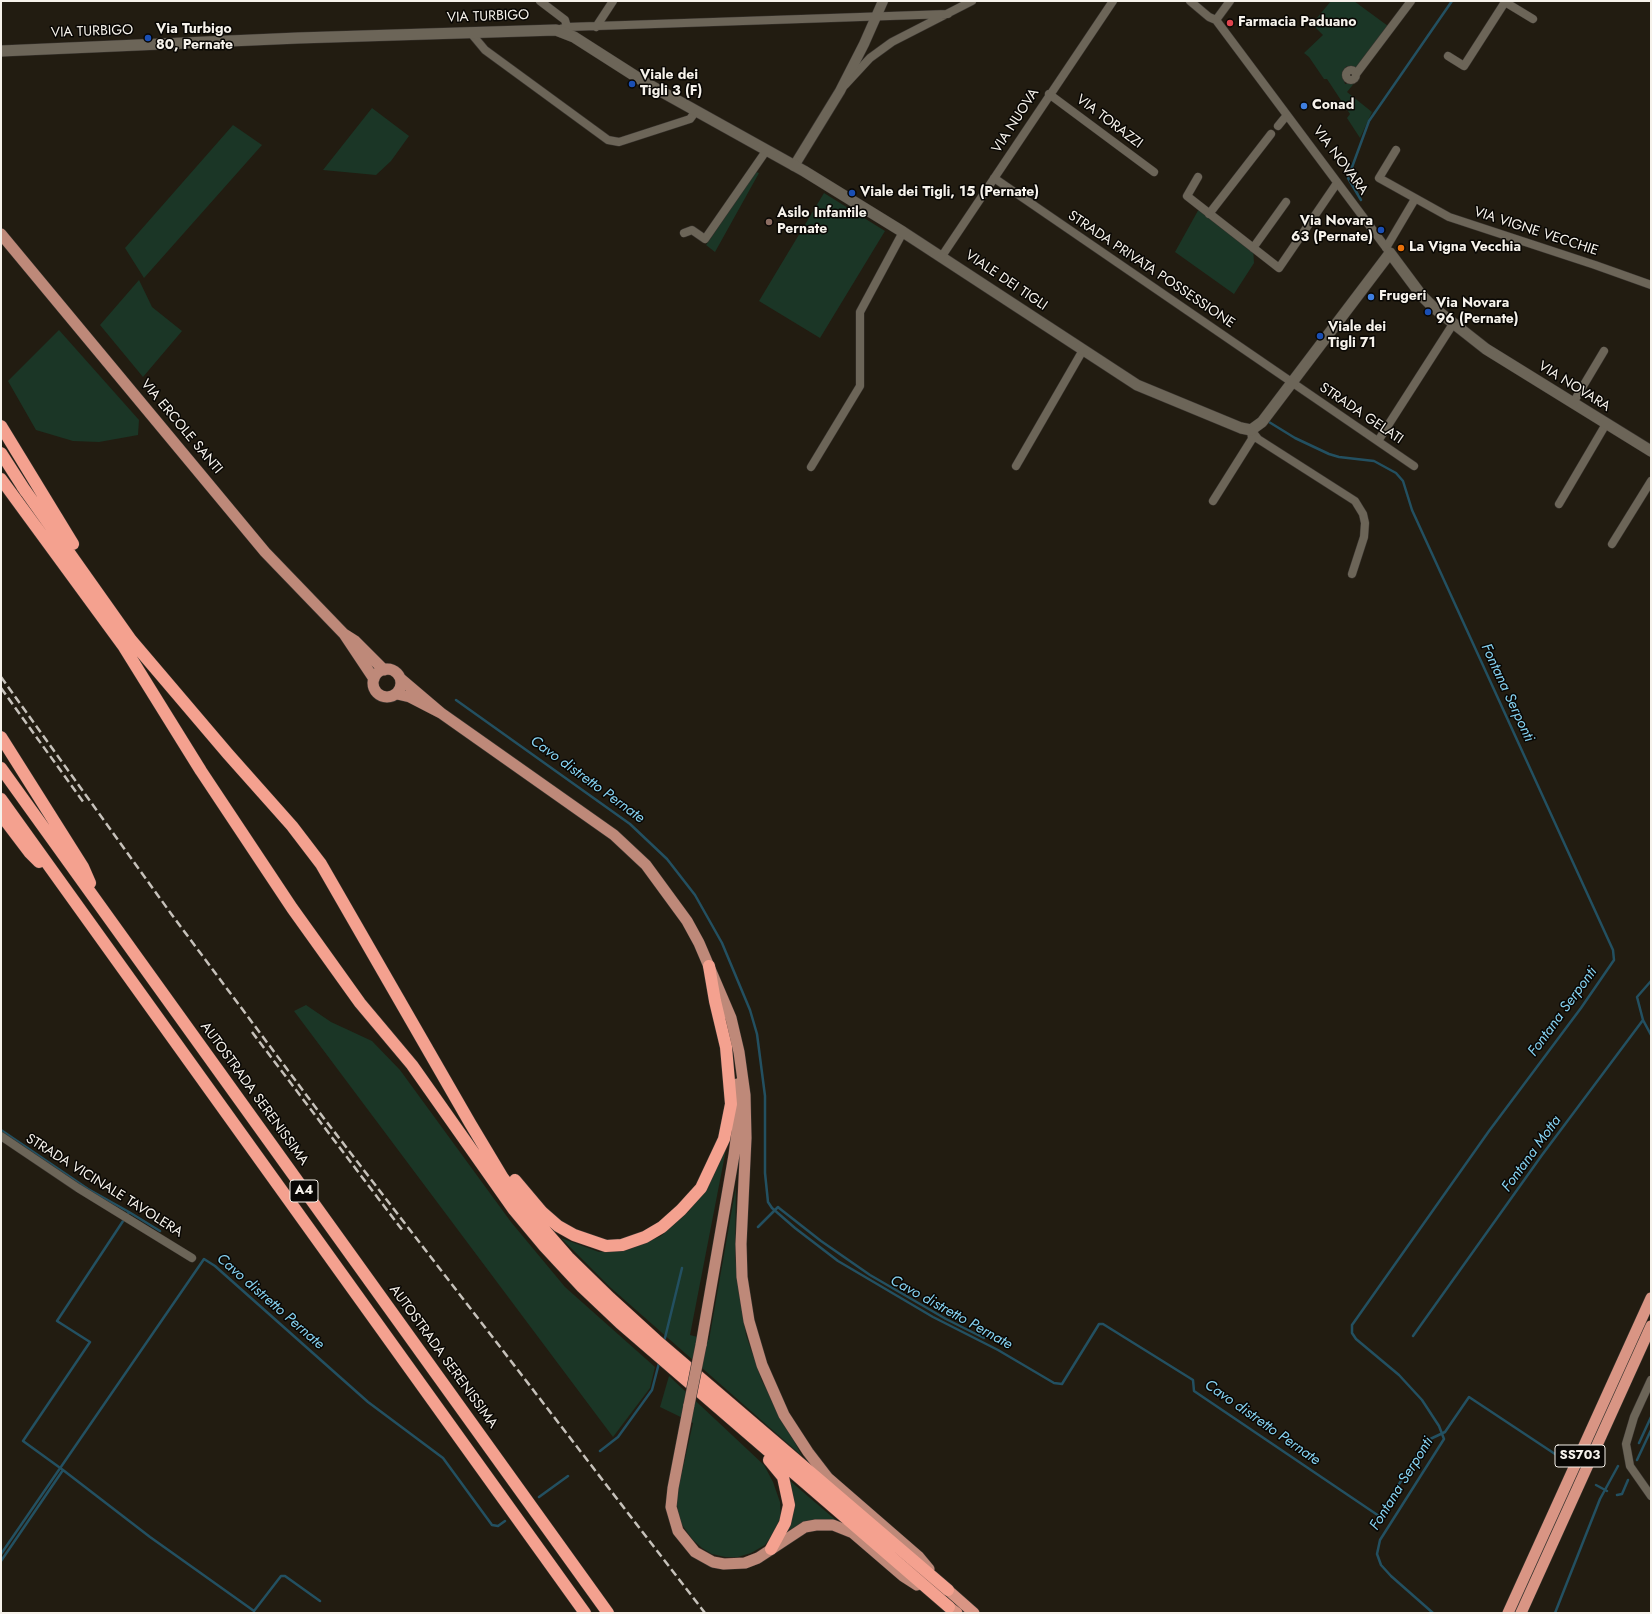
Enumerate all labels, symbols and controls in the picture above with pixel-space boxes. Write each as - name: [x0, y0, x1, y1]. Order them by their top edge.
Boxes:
- street label: VIA TURBIGO: [447, 7, 529, 27]
- place label: Farmacia Paduano: [1238, 15, 1357, 31]
- marker: Farmacia Paduano: [1225, 18, 1235, 28]
- street label: VIA TURBIGO: [51, 22, 133, 42]
- place label: Via Turbigo 80, Pernate: [156, 22, 233, 54]
- marker: Via Turbigo 80, Pernate: [143, 33, 153, 43]
- place label: Viale dei Tigli 3 (F): [640, 68, 702, 100]
- marker: Viale dei Tigli 3 (F): [627, 79, 637, 89]
- street label: VIA NUOVA: [989, 86, 1043, 156]
- street label: VIA TORAZZI: [1072, 92, 1146, 152]
- place label: Conad: [1312, 98, 1354, 114]
- marker: Conad: [1299, 101, 1309, 111]
- street label: VIA NOVARA: [1309, 123, 1371, 199]
- place label: Viale dei Tigli, 15 (Pernate): [860, 185, 1039, 201]
- marker: Viale dei Tigli, 15 (Pernate): [847, 188, 857, 198]
- street label: VIA VIGNE VECCHIE: [1472, 204, 1600, 260]
- place label: Asilo Infantile Pernate: [777, 206, 867, 238]
- street label: STRADA PRIVATA POSSESSIONE: [1064, 208, 1238, 332]
- place label: Via Novara 63 (Pernate): [1291, 214, 1373, 246]
- marker: Asilo Infantile Pernate: [764, 217, 774, 227]
- marker: Via Novara 63 (Pernate): [1376, 225, 1386, 235]
- place label: La Vigna Vecchia: [1409, 240, 1521, 256]
- marker: La Vigna Vecchia: [1396, 243, 1406, 253]
- street label: VIALE DEI TIGLI: [962, 247, 1050, 315]
- place label: Frugeri: [1379, 289, 1426, 305]
- marker: Frugeri: [1366, 292, 1376, 302]
- place label: Via Novara 96 (Pernate): [1436, 296, 1519, 328]
- marker: Via Novara 96 (Pernate): [1423, 307, 1433, 317]
- place label: Viale dei Tigli 71: [1328, 320, 1386, 352]
- marker: Viale dei Tigli 71: [1315, 331, 1325, 341]
- street label: VIA NOVARA: [1535, 358, 1613, 416]
- street label: VIA ERCOLE SANTI: [137, 376, 225, 478]
- street label: STRADA GELATI: [1316, 380, 1406, 448]
- water label: Fontana Serponti: [1476, 641, 1538, 745]
- water label: Cavo distretto Pernate: [526, 732, 648, 828]
- water label: Fontana Serponti: [1524, 964, 1602, 1060]
- street label: AUTOSTRADA SERENISSIMA: [196, 1019, 312, 1169]
- water label: Fontana Motta: [1498, 1112, 1566, 1196]
- street label: STRADA VICINALE TAVOLERA: [22, 1131, 186, 1241]
- road number: A4: [290, 1180, 318, 1202]
- water label: Cavo distretto Pernate: [212, 1250, 328, 1354]
- water label: Cavo distretto Pernate: [887, 1272, 1015, 1354]
- street label: AUTOSTRADA SERENISSIMA: [385, 1282, 501, 1432]
- water label: Cavo distretto Pernate: [1201, 1376, 1323, 1470]
- water label: Fontana Serponti: [1366, 1434, 1438, 1534]
- road number: SS703: [1555, 1445, 1605, 1467]

